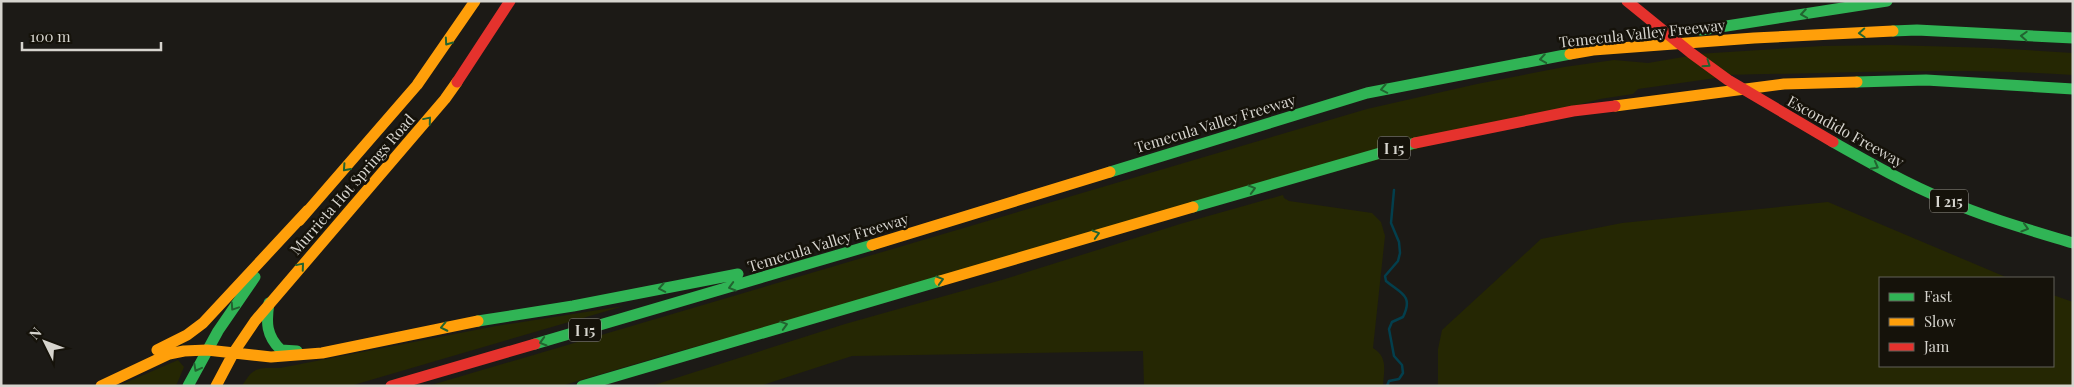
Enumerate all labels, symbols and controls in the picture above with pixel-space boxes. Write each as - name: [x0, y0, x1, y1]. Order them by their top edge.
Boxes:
- one-way arrow: [1800, 8, 1808, 19]
- street label: Temecula Valley Freeway: [1558, 14, 1727, 52]
- scale bar: [22, 20, 161, 52]
- text: 100 m: [30, 26, 71, 46]
- one-way arrow: [1858, 27, 1866, 38]
- one-way arrow: [2020, 30, 2028, 41]
- one-way arrow: [445, 36, 454, 45]
- one-way arrow: [1539, 53, 1547, 63]
- one-way arrow: [1701, 58, 1711, 67]
- one-way arrow: [1379, 84, 1388, 94]
- street label: Temecula Valley Freeway: [1132, 89, 1298, 157]
- street label: Escondido Freeway: [1784, 91, 1908, 172]
- street label: Murrieta Hot Springs Road: [285, 109, 419, 259]
- one-way arrow: [422, 117, 430, 126]
- road number: I 15: [1378, 136, 1410, 160]
- one-way arrow: [1870, 159, 1879, 169]
- one-way arrow: [343, 163, 352, 172]
- one-way arrow: [1248, 184, 1256, 194]
- road number: I 215: [1930, 190, 1968, 212]
- street label: Temecula Valley Freeway: [745, 208, 911, 276]
- one-way arrow: [2020, 222, 2029, 232]
- one-way arrow: [1092, 230, 1100, 240]
- one-way arrow: [295, 262, 304, 271]
- one-way arrow: [936, 275, 944, 285]
- legend: [1879, 277, 2054, 367]
- one-way arrow: [658, 282, 667, 293]
- one-way arrow: [729, 282, 737, 292]
- text: Fast: [1924, 286, 1953, 306]
- one-way arrow: [231, 301, 240, 311]
- text: Slow: [1924, 311, 1956, 331]
- north arrow: [20, 317, 70, 367]
- road number: I 15: [569, 318, 601, 342]
- one-way arrow: [780, 321, 788, 331]
- one-way arrow: [439, 322, 448, 332]
- text: N: [25, 323, 45, 343]
- one-way arrow: [538, 336, 547, 347]
- text: Jam: [1923, 336, 1950, 356]
- one-way arrow: [194, 362, 204, 371]

